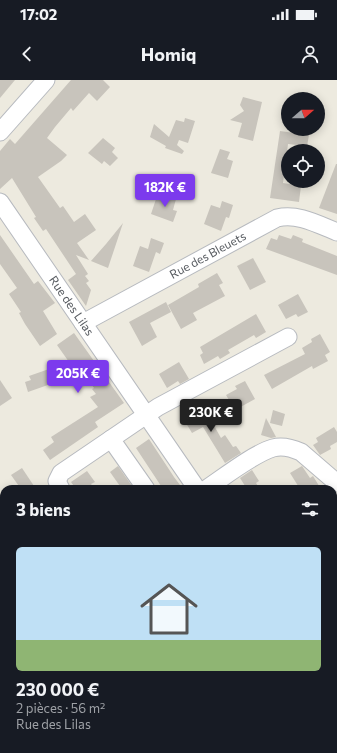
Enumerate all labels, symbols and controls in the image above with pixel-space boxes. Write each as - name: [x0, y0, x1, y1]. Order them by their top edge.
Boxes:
- text: 17:02: [20, 5, 57, 23]
- icon: back: [16, 43, 38, 65]
- text: Homiq: [141, 43, 196, 65]
- icon: person: [299, 43, 321, 65]
- north arrow: [281, 92, 325, 136]
- map controls: [281, 92, 325, 188]
- button: locate: [281, 144, 325, 188]
- pin: 182K €: [132, 174, 198, 208]
- text: 182K €: [144, 179, 186, 195]
- street label: Rue des Bleuets: [167, 228, 248, 281]
- street label: Rue des Lilas: [47, 273, 97, 338]
- pin: 205K €: [45, 360, 111, 394]
- text: 205K €: [56, 365, 100, 381]
- pin: 230K €: [178, 399, 244, 433]
- text: 230K €: [189, 404, 233, 420]
- icon: filters: [299, 498, 321, 520]
- text: 3 biens: [16, 499, 71, 520]
- icon: home: [133, 573, 205, 645]
- text: 230 000 €: [16, 679, 99, 700]
- text: 2 pièces · 56 m²: [16, 700, 105, 716]
- text: Rue des Lilas: [16, 716, 91, 732]

